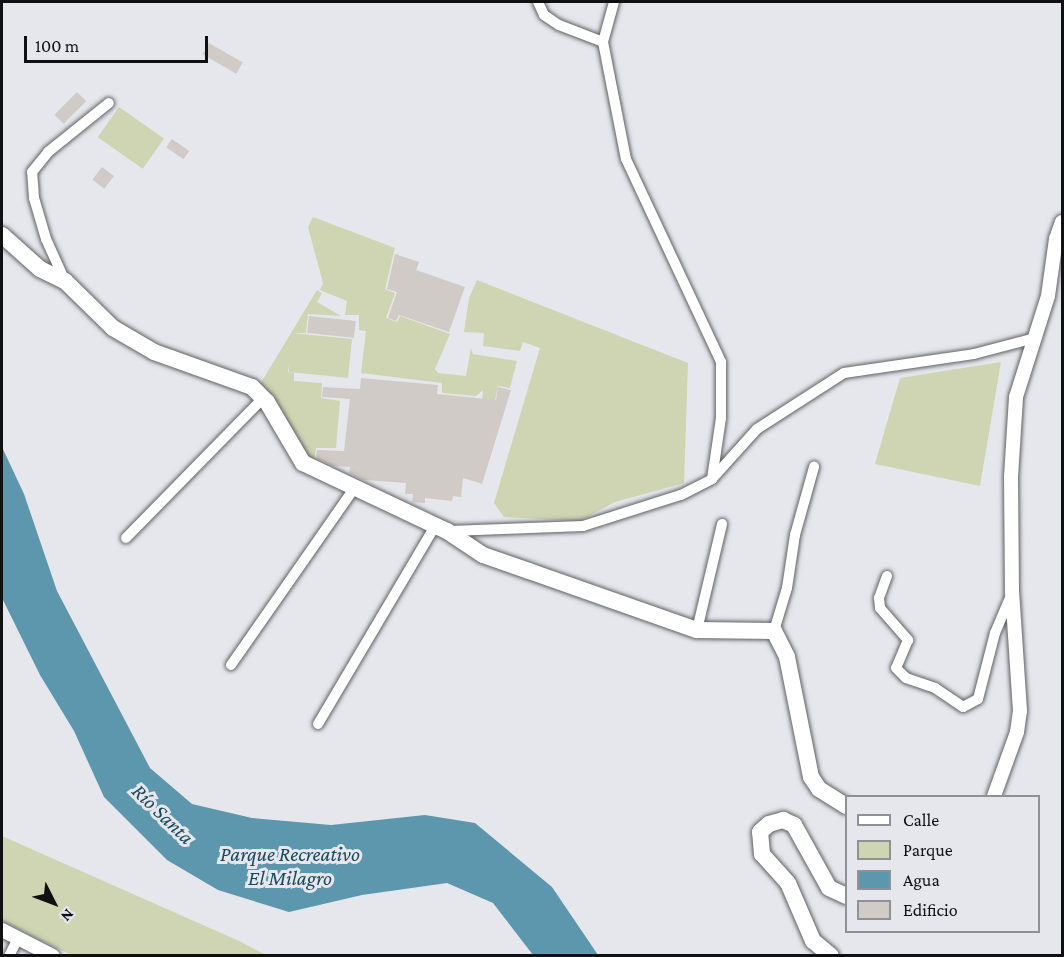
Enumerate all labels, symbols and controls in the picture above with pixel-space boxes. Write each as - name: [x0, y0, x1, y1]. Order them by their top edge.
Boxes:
- scale bar: [27, 24, 212, 62]
- text: 100 m: [35, 36, 79, 56]
- water label: Río Santa: [127, 778, 199, 850]
- legend: [845, 795, 1040, 933]
- text: Calle: [903, 810, 939, 830]
- text: Parque: [903, 840, 953, 860]
- water label: Parque Recreativo El Milagro: [220, 841, 360, 891]
- text: Agua: [903, 870, 940, 890]
- north arrow: [24, 873, 84, 933]
- text: Edificio: [903, 900, 958, 920]
- text: N: [58, 906, 78, 925]

